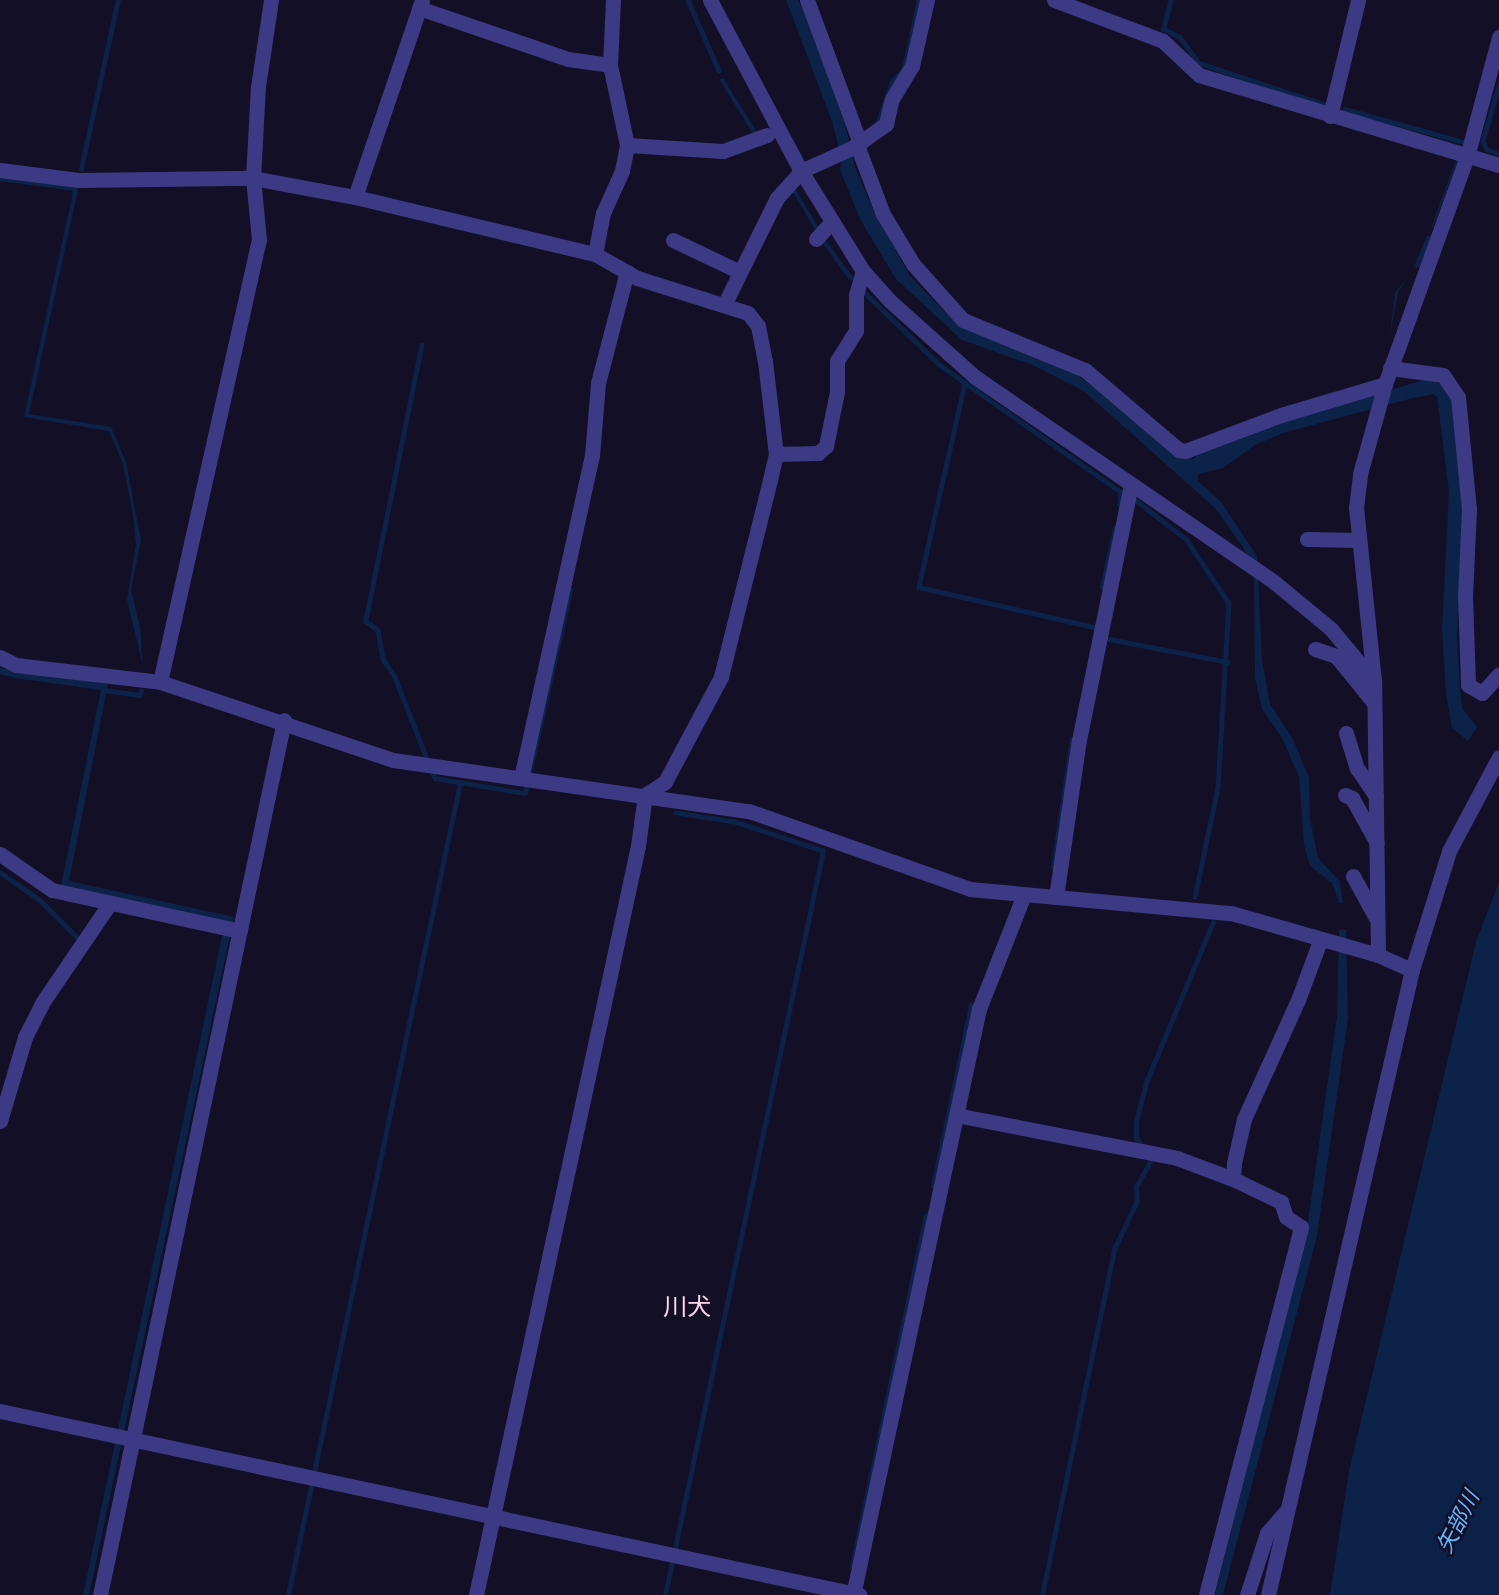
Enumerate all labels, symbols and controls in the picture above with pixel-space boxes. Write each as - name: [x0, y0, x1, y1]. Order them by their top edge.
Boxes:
- district label: 川犬: [663, 1293, 711, 1321]
- water label: 矢部川: [1431, 1487, 1485, 1557]

